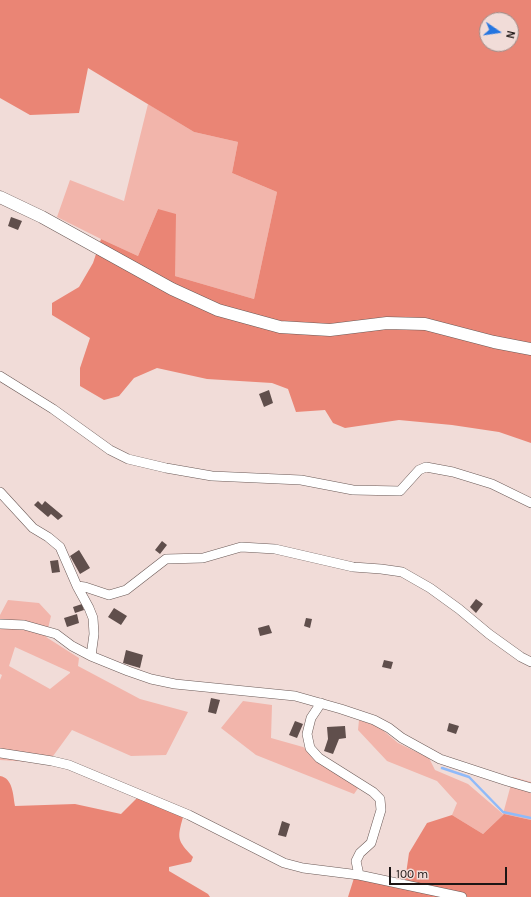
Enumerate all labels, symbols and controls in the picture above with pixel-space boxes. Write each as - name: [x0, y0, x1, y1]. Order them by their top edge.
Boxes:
- north arrow: [479, 12, 519, 52]
- text: N: [503, 29, 517, 40]
- scale bar: [391, 859, 509, 885]
- text: 100 m: [396, 867, 428, 881]

